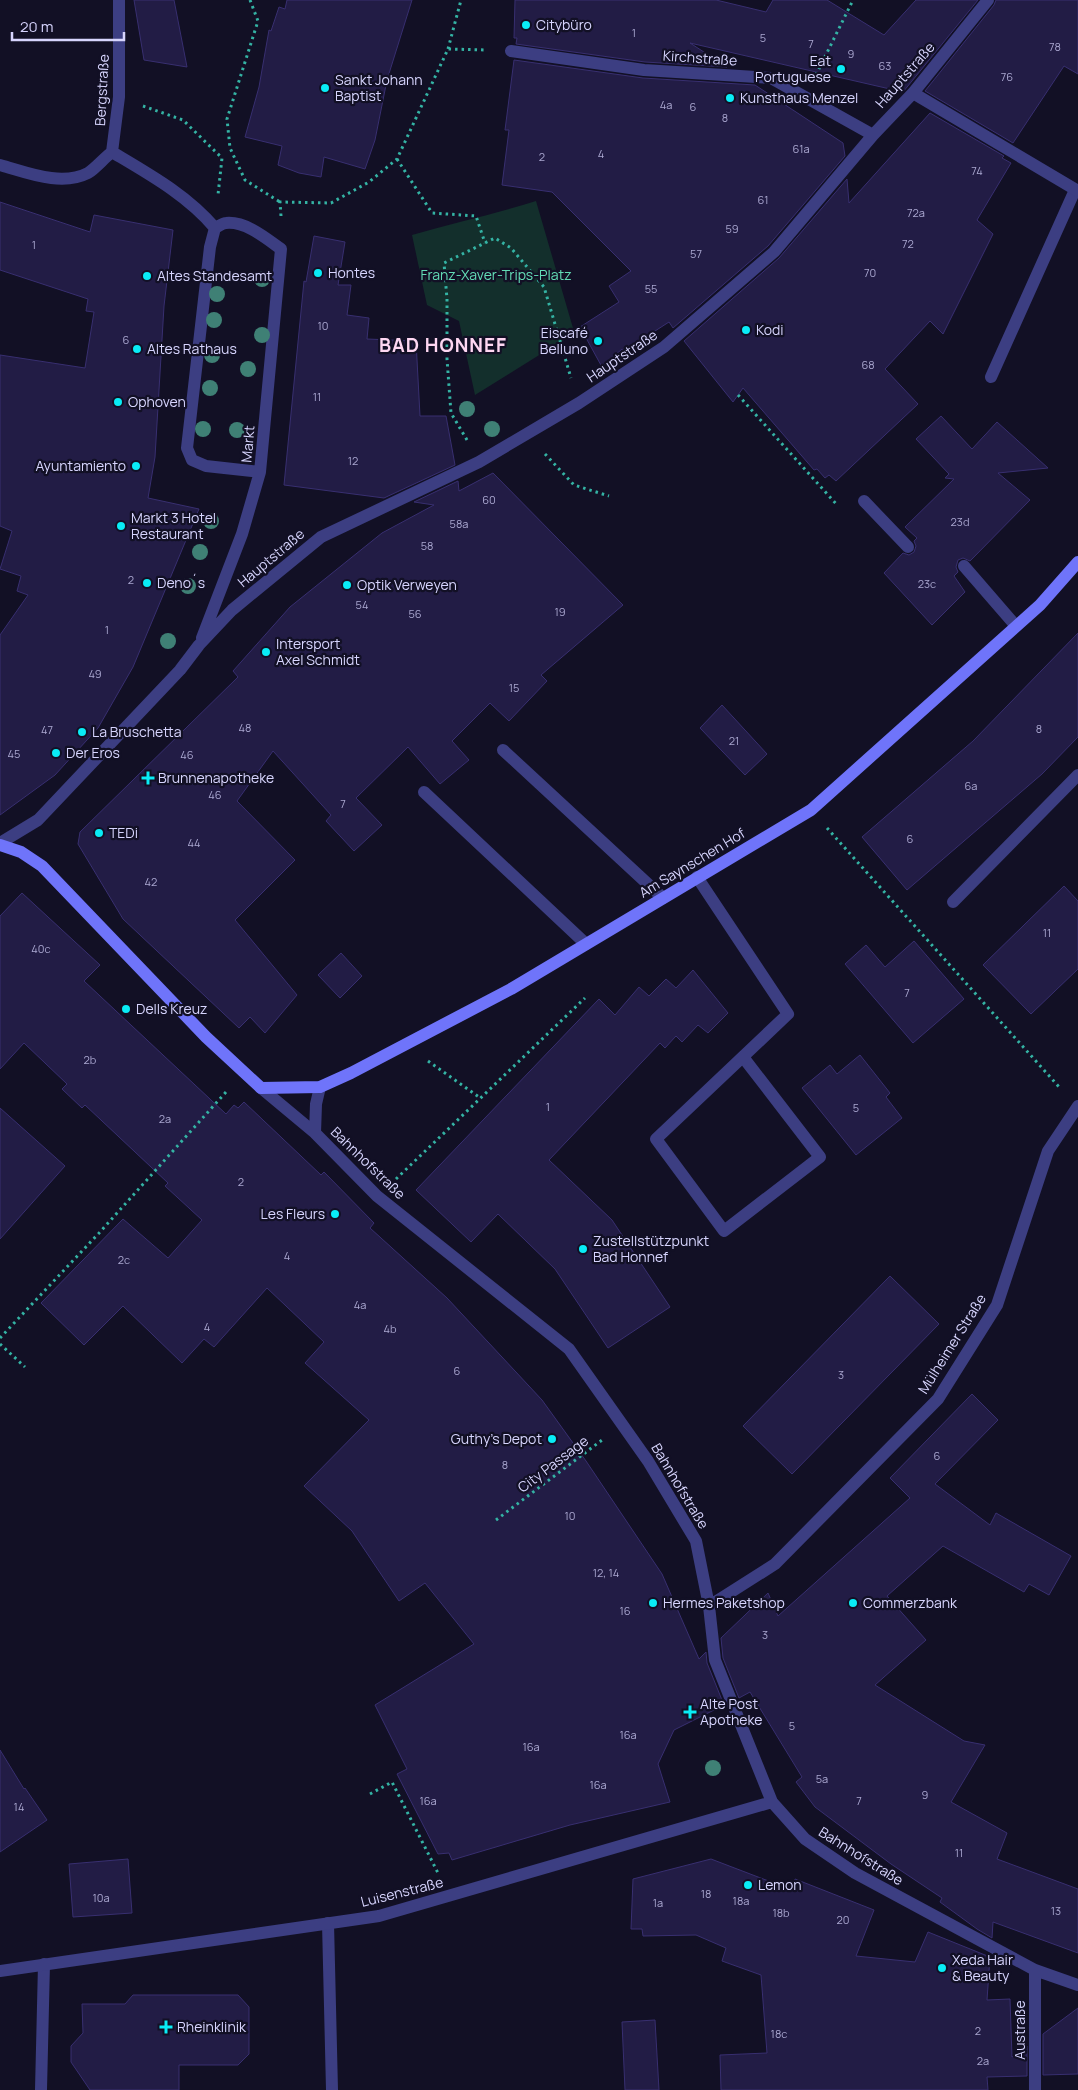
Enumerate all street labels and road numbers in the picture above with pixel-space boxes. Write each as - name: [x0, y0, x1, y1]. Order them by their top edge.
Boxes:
- street label: Hauptstraße: [871, 38, 939, 112]
- street label: Kirchstraße: [662, 45, 738, 70]
- street label: Bergstraße: [90, 54, 113, 126]
- street label: Hauptstraße: [583, 325, 661, 386]
- street label: Markt: [236, 424, 259, 463]
- street label: Hauptstraße: [233, 524, 308, 591]
- street label: Am Saynschen Hof: [635, 823, 748, 902]
- street label: Bahnhofstraße: [327, 1122, 410, 1203]
- street label: Mülheimer Straße: [913, 1290, 990, 1397]
- street label: City Passage: [514, 1431, 592, 1496]
- street label: Bahnhofstraße: [647, 1439, 713, 1532]
- street label: Bahnhofstraße: [815, 1822, 907, 1889]
- street label: Luisenstraße: [359, 1872, 445, 1911]
- street label: Austraße: [1010, 2000, 1029, 2060]

